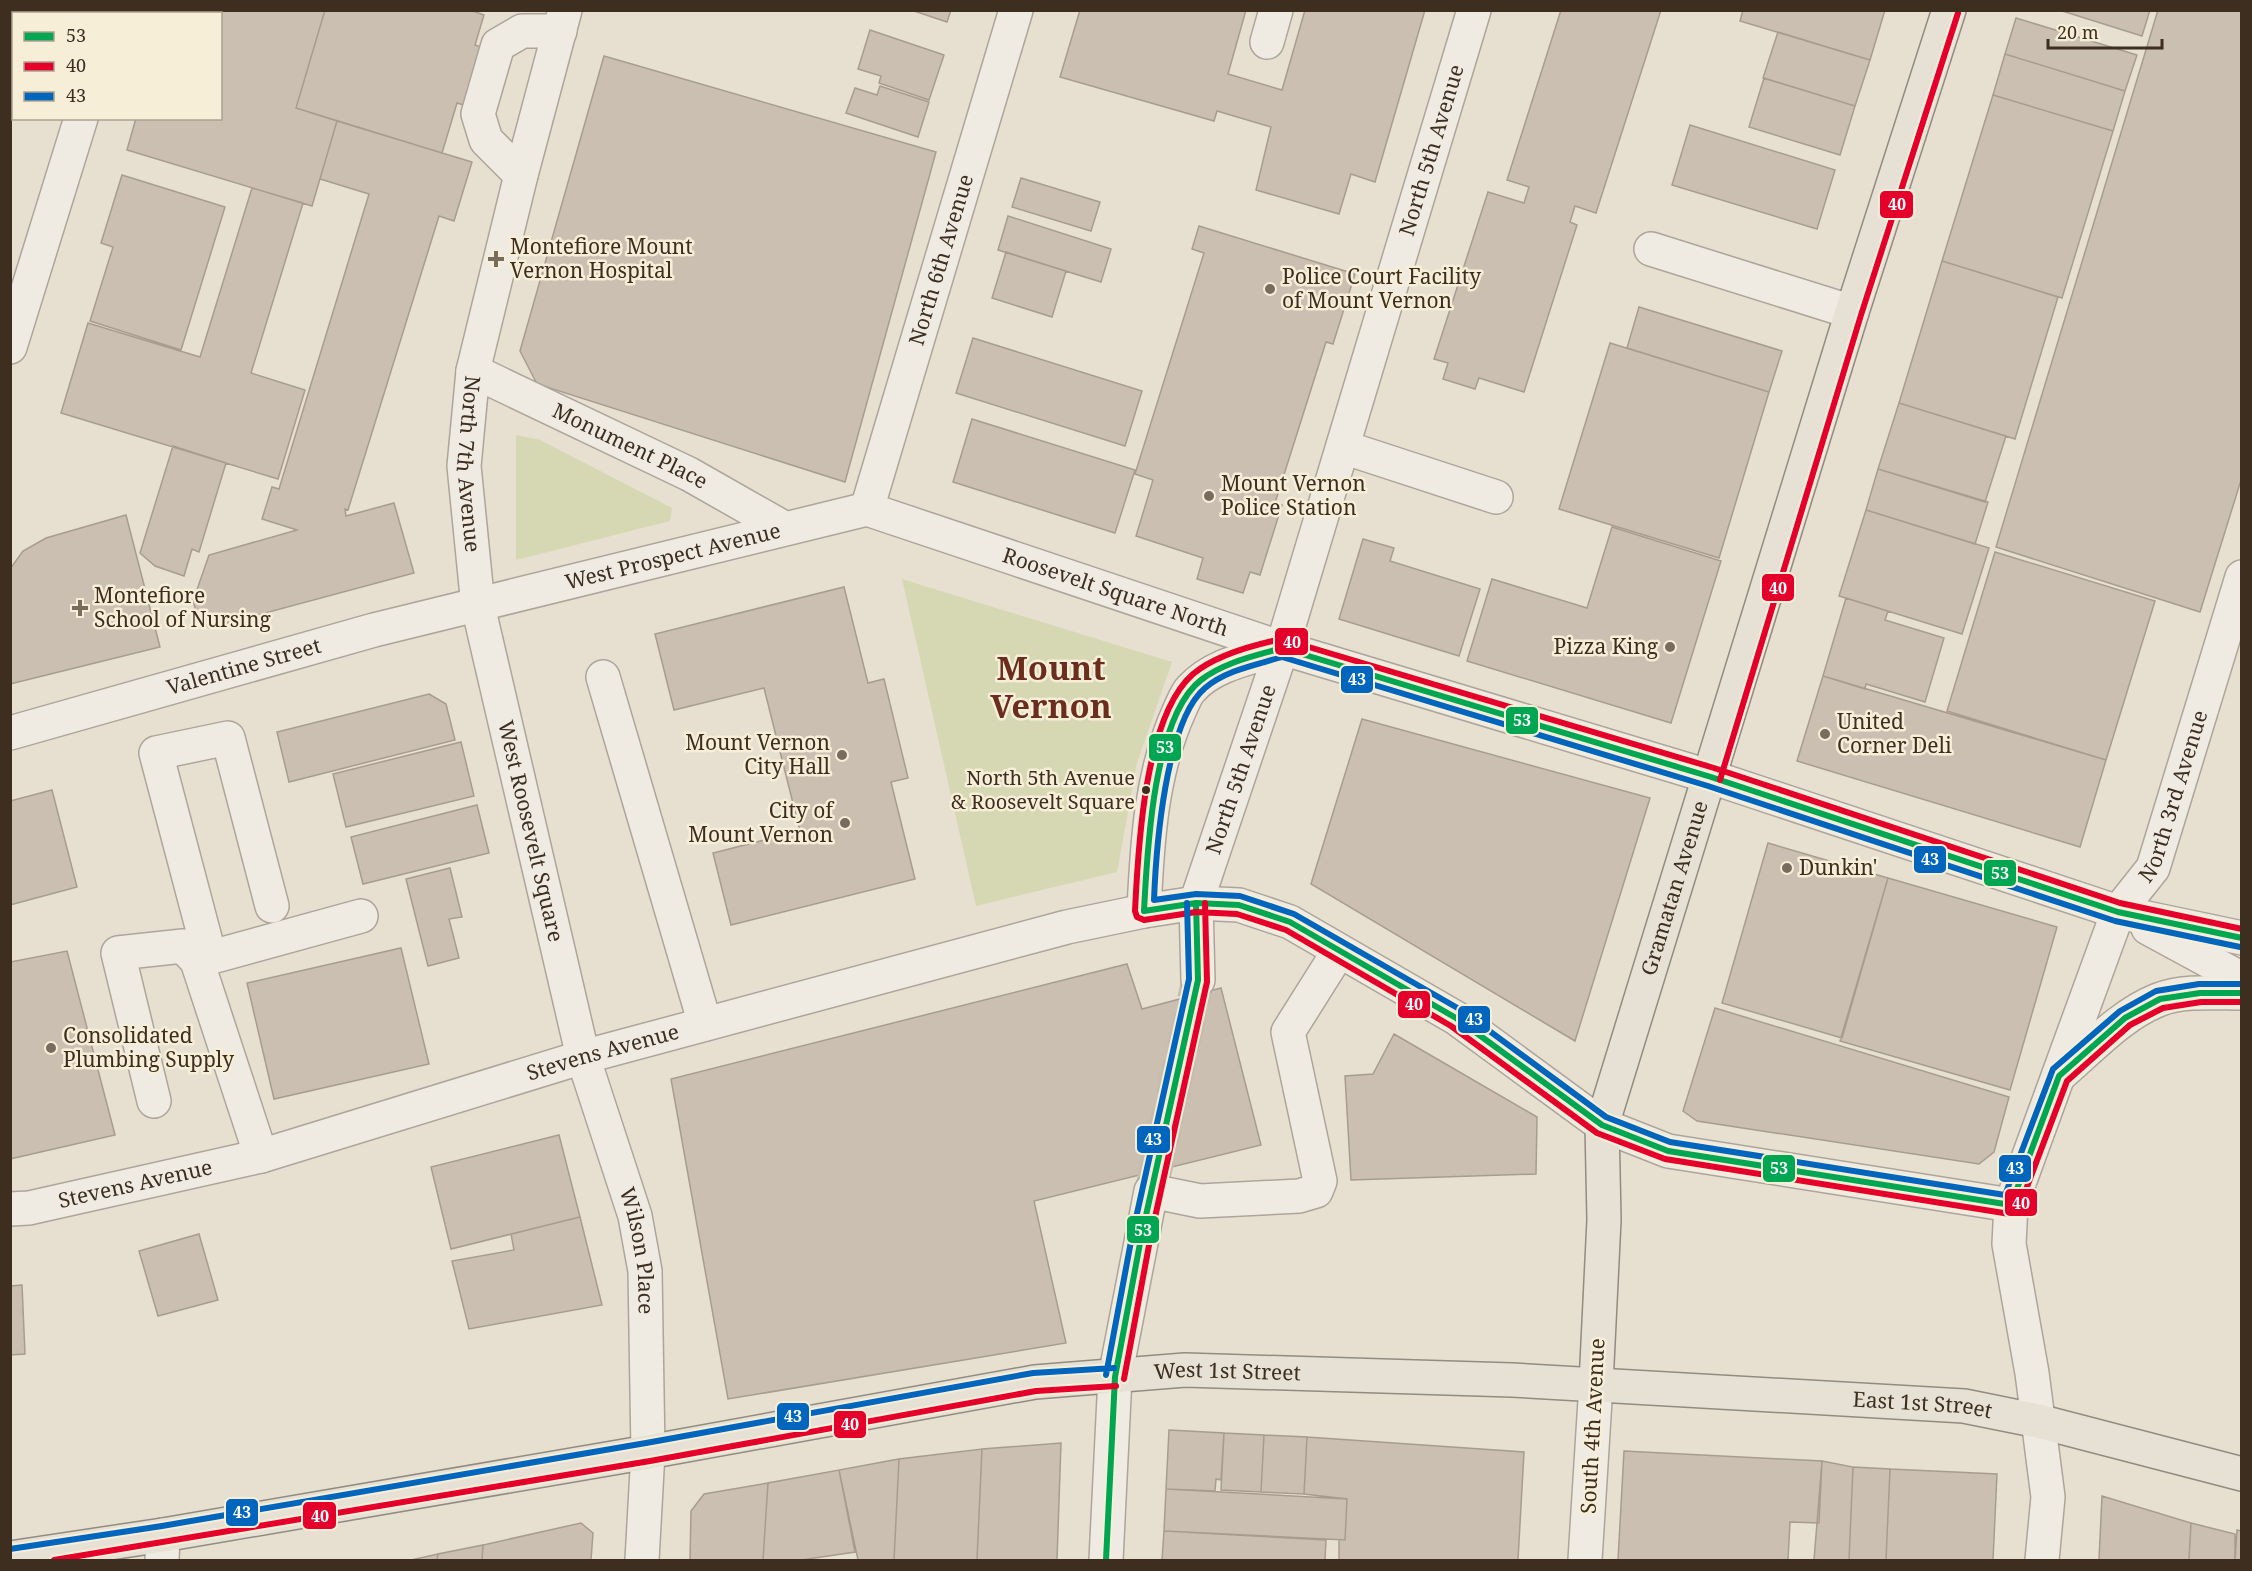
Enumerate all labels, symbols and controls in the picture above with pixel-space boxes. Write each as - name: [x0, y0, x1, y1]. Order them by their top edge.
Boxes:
- legend: [12, 12, 222, 120]
- scale bar: [2048, 12, 2162, 50]
- text: 20 m: [2057, 20, 2099, 44]
- text: 53: [66, 23, 86, 47]
- text: 40: [66, 53, 86, 77]
- street label: North 5th Avenue: [1392, 61, 1470, 239]
- text: 43: [66, 83, 86, 107]
- street label: North 6th Avenue: [902, 171, 979, 349]
- line badge: 40: [1879, 190, 1914, 219]
- text: 40: [1888, 193, 1906, 215]
- place label: Montefiore Mount Vernon Hospital: [510, 232, 693, 284]
- marker: Montefiore Mount Vernon Hospital: [487, 250, 505, 268]
- place label: Police Court Facility of Mount Vernon: [1282, 262, 1481, 314]
- marker: Police Court Facility of Mount Vernon: [1263, 282, 1277, 296]
- street label: North 7th Avenue: [450, 375, 488, 554]
- street label: Monument Place: [548, 396, 713, 495]
- place label: Mount Vernon Police Station: [1221, 469, 1366, 521]
- marker: Mount Vernon Police Station: [1202, 489, 1216, 503]
- street label: West Prospect Avenue: [562, 516, 783, 596]
- street label: Roosevelt Square North: [999, 540, 1232, 642]
- line badge: 40: [1761, 573, 1795, 602]
- text: 40: [1769, 577, 1787, 599]
- place label: Montefiore School of Nursing: [94, 581, 272, 633]
- marker: Montefiore School of Nursing: [71, 599, 89, 617]
- line badge: 40: [1274, 627, 1309, 656]
- street label: Valentine Street: [163, 631, 324, 701]
- text: 40: [1283, 631, 1301, 653]
- place label: Pizza King: [1554, 632, 1659, 660]
- marker: Pizza King: [1663, 640, 1677, 654]
- district label: Mount Vernon: [990, 645, 1112, 728]
- line badge: 43: [1340, 665, 1374, 694]
- text: 43: [1348, 668, 1366, 690]
- street label: North 5th Avenue: [1198, 681, 1282, 858]
- line badge: 53: [1505, 706, 1539, 735]
- place label: United Corner Deli: [1837, 707, 1952, 759]
- street label: North 3rd Avenue: [2132, 707, 2213, 888]
- text: 53: [1513, 709, 1531, 731]
- street label: West Roosevelt Square: [492, 718, 571, 945]
- marker: United Corner Deli: [1818, 727, 1832, 741]
- place label: Mount Vernon City Hall: [685, 728, 830, 780]
- line badge: 53: [1148, 733, 1182, 762]
- text: 53: [1156, 736, 1174, 758]
- marker: Mount Vernon City Hall: [835, 748, 849, 762]
- place label: North 5th Avenue & Roosevelt Square: [951, 764, 1135, 815]
- marker: North 5th Avenue & Roosevelt Square: [1140, 784, 1152, 796]
- place label: City of Mount Vernon: [688, 796, 835, 848]
- street label: Gramatan Avenue: [1634, 797, 1714, 979]
- marker: City of Mount Vernon: [838, 816, 852, 830]
- line badge: 43: [1913, 845, 1947, 874]
- text: 43: [1921, 848, 1939, 870]
- place label: Dunkin': [1799, 853, 1877, 881]
- line badge: 53: [1983, 859, 2017, 887]
- marker: Dunkin': [1780, 861, 1794, 875]
- text: 53: [1991, 862, 2009, 884]
- line badge: 40: [1397, 990, 1431, 1019]
- text: 40: [1405, 993, 1423, 1015]
- line badge: 43: [1457, 1005, 1491, 1034]
- text: 43: [1465, 1008, 1483, 1030]
- street label: Stevens Avenue: [523, 1017, 682, 1087]
- place label: Consolidated Plumbing Supply: [63, 1021, 234, 1073]
- marker: Consolidated Plumbing Supply: [44, 1041, 58, 1055]
- line badge: 43: [1136, 1125, 1171, 1154]
- text: 43: [1144, 1128, 1162, 1150]
- street label: Stevens Avenue: [55, 1152, 215, 1214]
- line badge: 53: [1762, 1154, 1796, 1183]
- line badge: 43: [1998, 1154, 2032, 1183]
- text: 53: [1770, 1157, 1788, 1179]
- text: 43: [2006, 1157, 2024, 1179]
- street label: Wilson Place: [614, 1184, 661, 1315]
- line badge: 40: [2004, 1188, 2038, 1217]
- text: 40: [2012, 1192, 2030, 1214]
- line badge: 53: [1126, 1215, 1160, 1244]
- text: 53: [1134, 1219, 1152, 1241]
- street label: South 4th Avenue: [1573, 1337, 1611, 1515]
- street label: West 1st Street: [1153, 1355, 1301, 1387]
- street label: East 1st Street: [1852, 1385, 1995, 1424]
- line badge: 43: [776, 1402, 810, 1431]
- text: 43: [784, 1405, 802, 1427]
- line badge: 40: [833, 1410, 867, 1439]
- text: 40: [841, 1413, 859, 1435]
- line badge: 43: [225, 1498, 259, 1527]
- text: 43: [233, 1501, 251, 1523]
- line badge: 40: [302, 1501, 337, 1530]
- text: 40: [311, 1505, 329, 1527]

